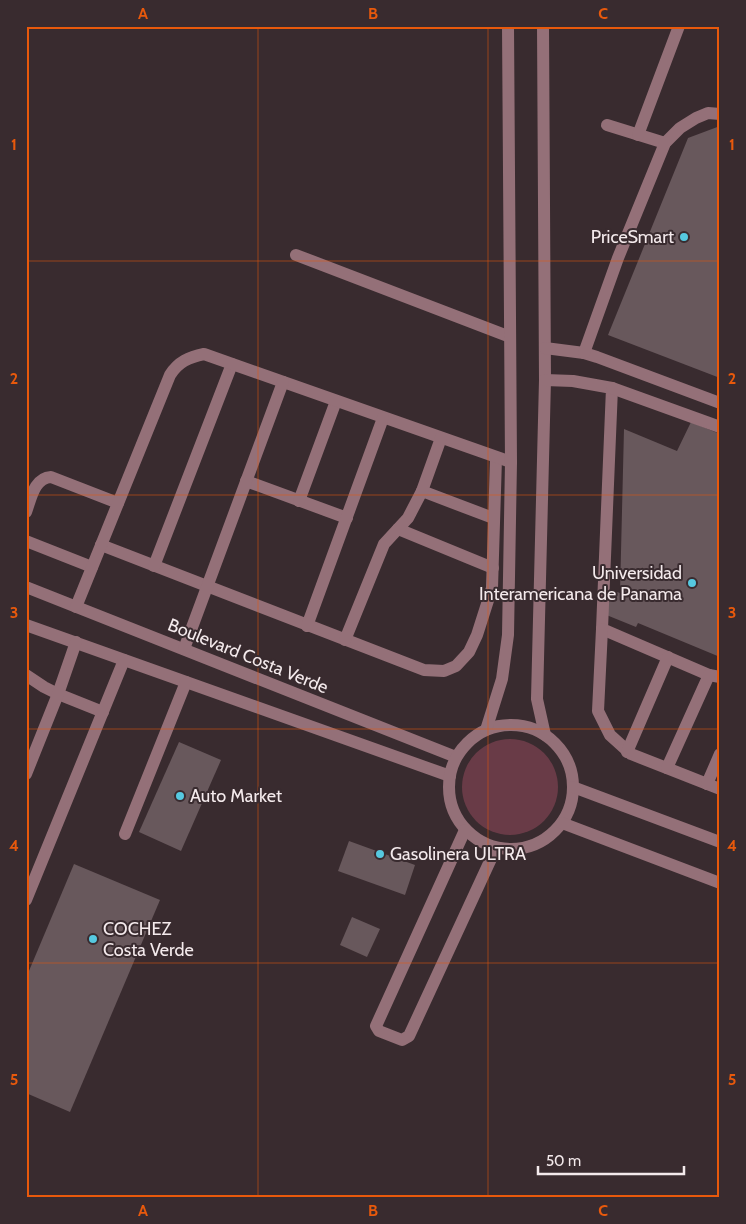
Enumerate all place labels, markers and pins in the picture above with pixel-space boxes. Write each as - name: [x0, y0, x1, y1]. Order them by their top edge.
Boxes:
- place label: PriceSmart: [591, 226, 674, 248]
- marker: PriceSmart: [678, 231, 690, 243]
- place label: Universidad Interamericana de Panama: [479, 562, 682, 605]
- marker: Universidad Interamericana de Panama: [686, 577, 698, 589]
- place label: Auto Market: [190, 785, 282, 807]
- marker: Auto Market: [174, 790, 186, 802]
- place label: Gasolinera ULTRA: [390, 843, 526, 865]
- marker: Gasolinera ULTRA: [374, 848, 386, 860]
- place label: COCHEZ Costa Verde: [103, 918, 194, 961]
- marker: COCHEZ Costa Verde: [87, 933, 99, 945]

